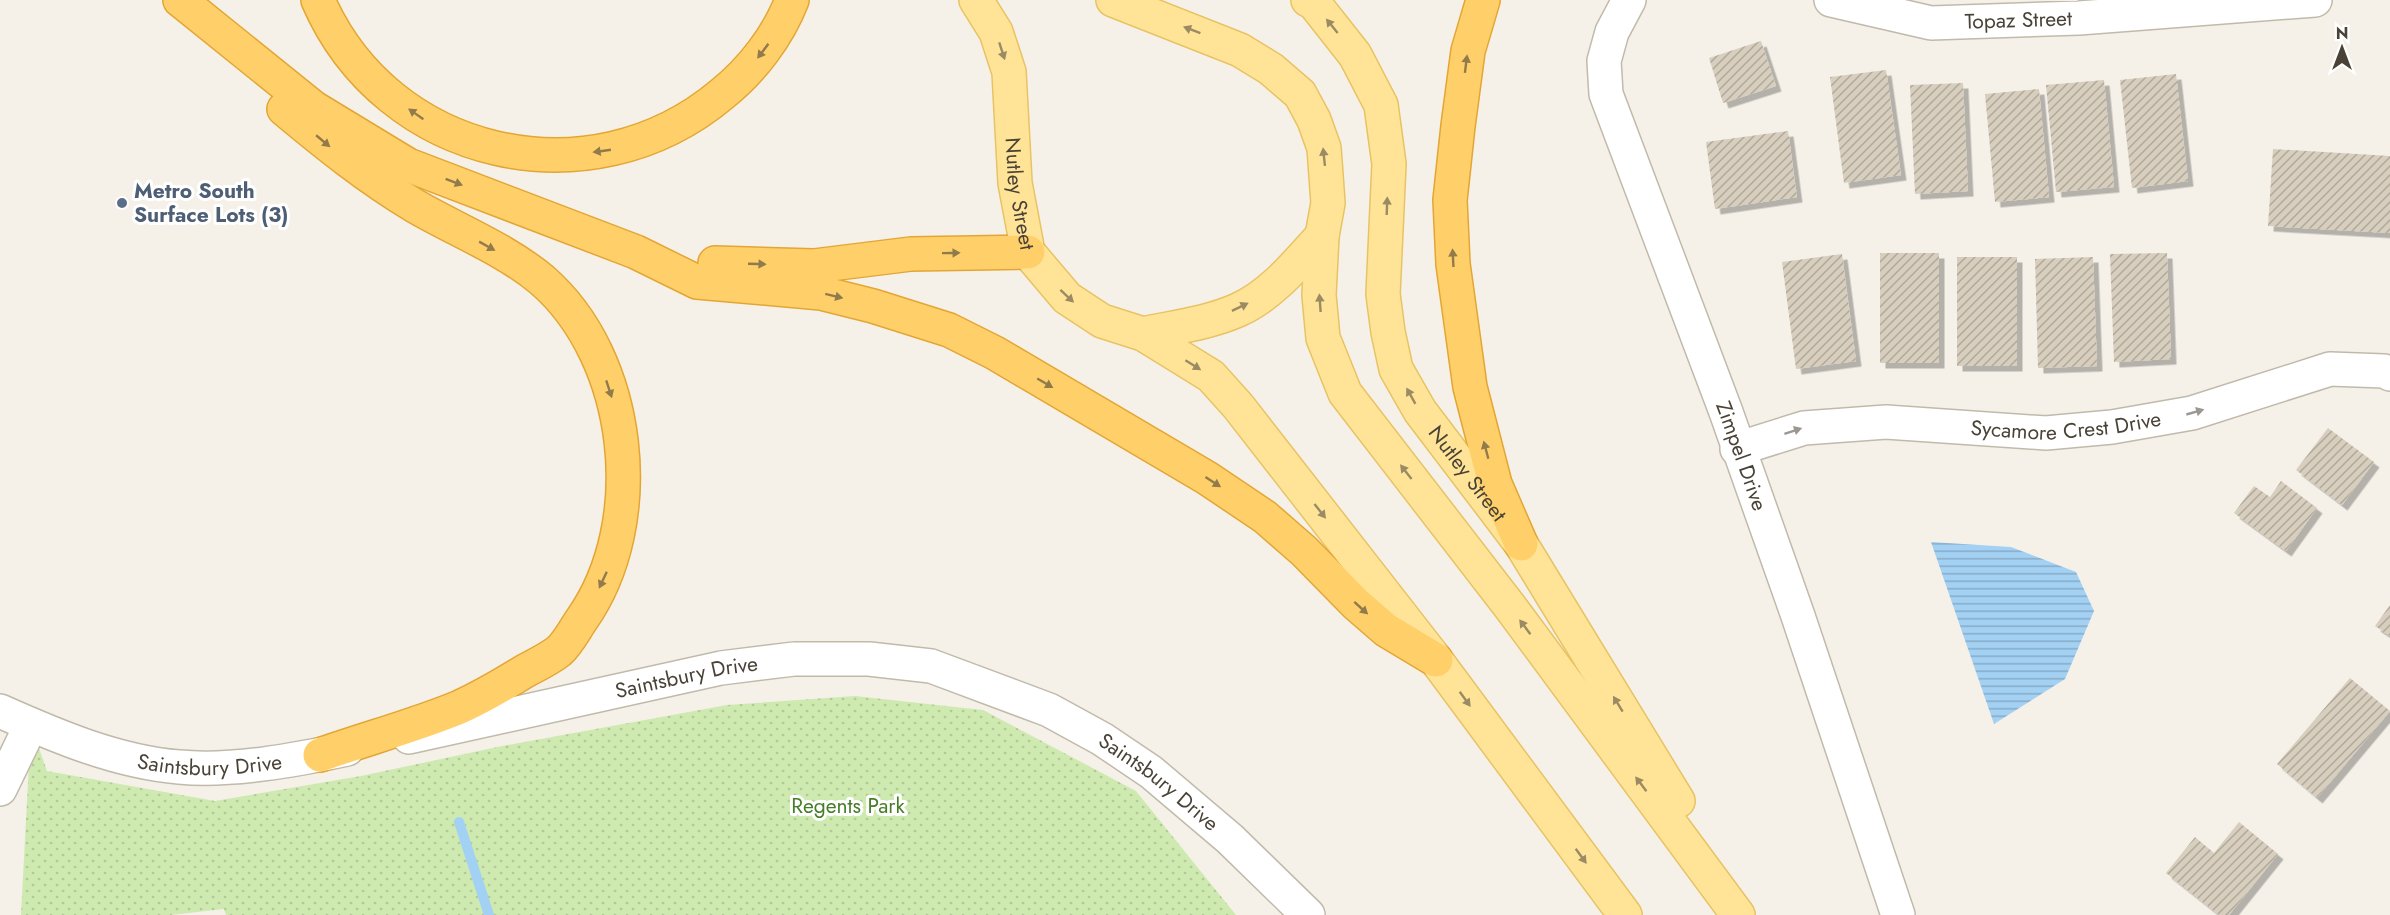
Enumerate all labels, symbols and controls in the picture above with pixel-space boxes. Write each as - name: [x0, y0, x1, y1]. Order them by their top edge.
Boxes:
- street label: Topaz Street: [1964, 3, 2073, 37]
- one-way arrow: [1325, 18, 1338, 34]
- north arrow: [2312, 18, 2372, 78]
- text: N: [2336, 22, 2348, 45]
- one-way arrow: [1183, 25, 1201, 35]
- one-way arrow: [757, 42, 769, 58]
- one-way arrow: [998, 42, 1008, 60]
- one-way arrow: [1462, 55, 1471, 74]
- one-way arrow: [409, 108, 424, 120]
- one-way arrow: [315, 135, 331, 148]
- street label: Nutley Street: [998, 137, 1042, 252]
- one-way arrow: [593, 147, 612, 156]
- one-way arrow: [1319, 147, 1329, 166]
- place label: Metro South Surface Lots (3): [134, 176, 288, 230]
- one-way arrow: [445, 178, 463, 188]
- marker: Metro South Surface Lots (3): [115, 196, 129, 210]
- one-way arrow: [1382, 196, 1392, 215]
- one-way arrow: [479, 241, 496, 251]
- one-way arrow: [942, 248, 961, 258]
- one-way arrow: [1448, 249, 1457, 268]
- one-way arrow: [747, 260, 766, 269]
- one-way arrow: [1059, 289, 1074, 303]
- one-way arrow: [825, 292, 843, 302]
- one-way arrow: [1315, 293, 1325, 312]
- one-way arrow: [1231, 303, 1248, 312]
- one-way arrow: [1185, 359, 1201, 370]
- one-way arrow: [1037, 377, 1053, 388]
- one-way arrow: [605, 381, 615, 399]
- one-way arrow: [1406, 387, 1416, 404]
- street label: Zimpel Drive: [1708, 397, 1775, 515]
- street label: Sycamore Crest Drive: [1970, 404, 2164, 448]
- one-way arrow: [2186, 407, 2204, 416]
- street label: Nutley Street: [1421, 419, 1514, 528]
- one-way arrow: [1784, 426, 1802, 436]
- one-way arrow: [1481, 441, 1491, 459]
- one-way arrow: [1401, 465, 1413, 480]
- one-way arrow: [1205, 476, 1221, 487]
- one-way arrow: [1314, 503, 1327, 519]
- one-way arrow: [598, 571, 607, 588]
- one-way arrow: [1353, 601, 1368, 614]
- one-way arrow: [1519, 619, 1531, 635]
- street label: Saintsbury Drive: [612, 649, 760, 706]
- one-way arrow: [1458, 691, 1470, 706]
- one-way arrow: [1613, 696, 1624, 712]
- street label: Saintsbury Drive: [1093, 726, 1225, 838]
- street label: Saintsbury Drive: [135, 746, 284, 783]
- one-way arrow: [1635, 776, 1647, 792]
- park label: Regents Park: [791, 791, 906, 821]
- one-way arrow: [1574, 848, 1586, 863]

